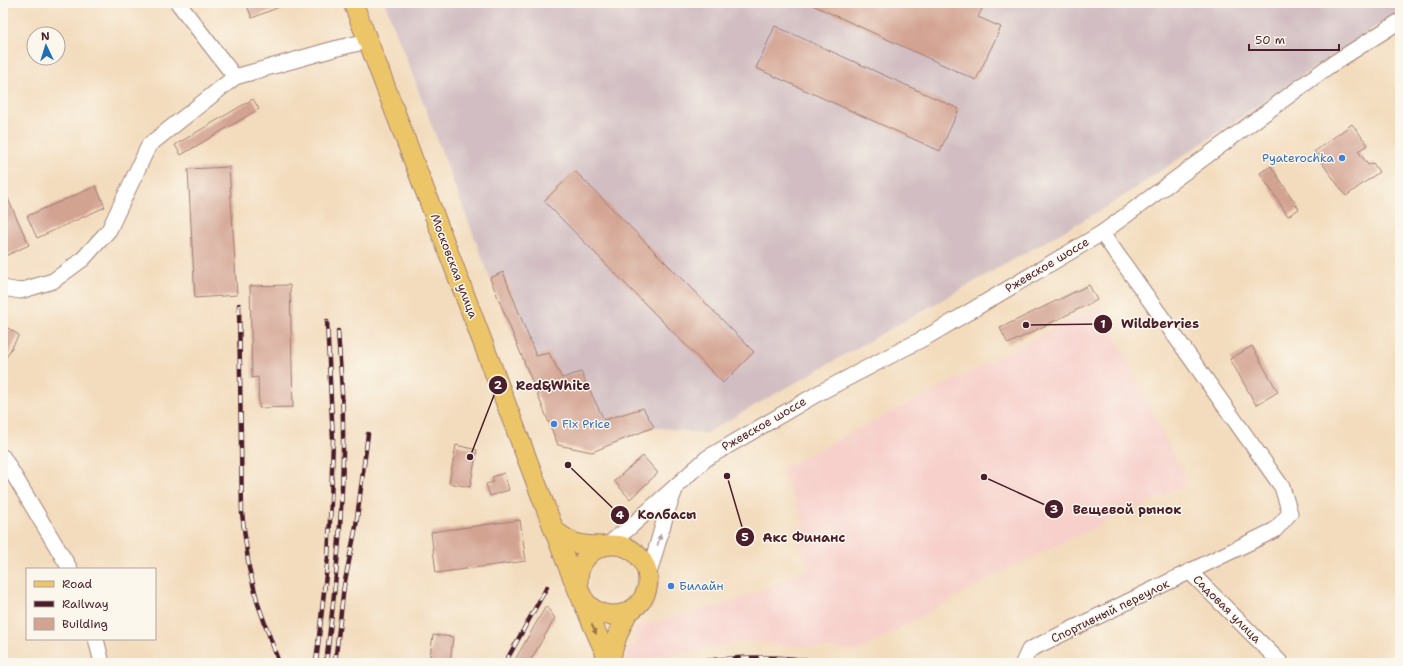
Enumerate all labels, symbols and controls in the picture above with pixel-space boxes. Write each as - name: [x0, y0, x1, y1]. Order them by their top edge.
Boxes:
- north arrow: [26, 26, 66, 66]
- scale bar: [1249, 26, 1339, 52]
- text: N: [40, 29, 50, 44]
- text: 50 m: [1255, 32, 1285, 48]
- place label: Pyaterochka: [1262, 150, 1335, 166]
- marker: Pyaterochka: [1337, 153, 1347, 163]
- street label: Московская улица: [427, 211, 482, 321]
- street label: Ржевское шоссе: [1002, 234, 1092, 296]
- callout: Wildberries: [1093, 311, 1207, 336]
- text: Wildberries: [1121, 315, 1199, 332]
- text: 1: [1100, 316, 1106, 332]
- callout: Red&White: [488, 373, 598, 398]
- text: 2: [494, 377, 503, 393]
- text: Red&White: [516, 377, 590, 394]
- street label: Ржевское шоссе: [719, 393, 809, 455]
- place label: Fix Price: [562, 416, 610, 432]
- marker: Fix Price: [549, 419, 559, 429]
- callout: Вещевой рынок: [1044, 496, 1189, 521]
- text: 3: [1050, 501, 1058, 517]
- text: Вещевой рынок: [1073, 501, 1181, 518]
- callout: Колбасы: [610, 502, 704, 527]
- text: Колбасы: [638, 506, 696, 523]
- text: 4: [616, 507, 625, 523]
- callout: Акс Финанс: [735, 525, 854, 550]
- text: 5: [741, 529, 749, 545]
- text: Акс Финанс: [763, 529, 846, 546]
- one-way arrow: [656, 533, 662, 545]
- legend: [26, 568, 156, 640]
- street label: Садовая улица: [1189, 571, 1265, 647]
- street label: Спортивный переулок: [1048, 575, 1172, 647]
- text: Road: [62, 576, 93, 592]
- place label: Билайн: [679, 578, 724, 594]
- marker: Билайн: [666, 581, 676, 591]
- text: Railway: [62, 596, 109, 612]
- text: Building: [62, 616, 108, 632]
- one-way arrow: [591, 623, 597, 635]

